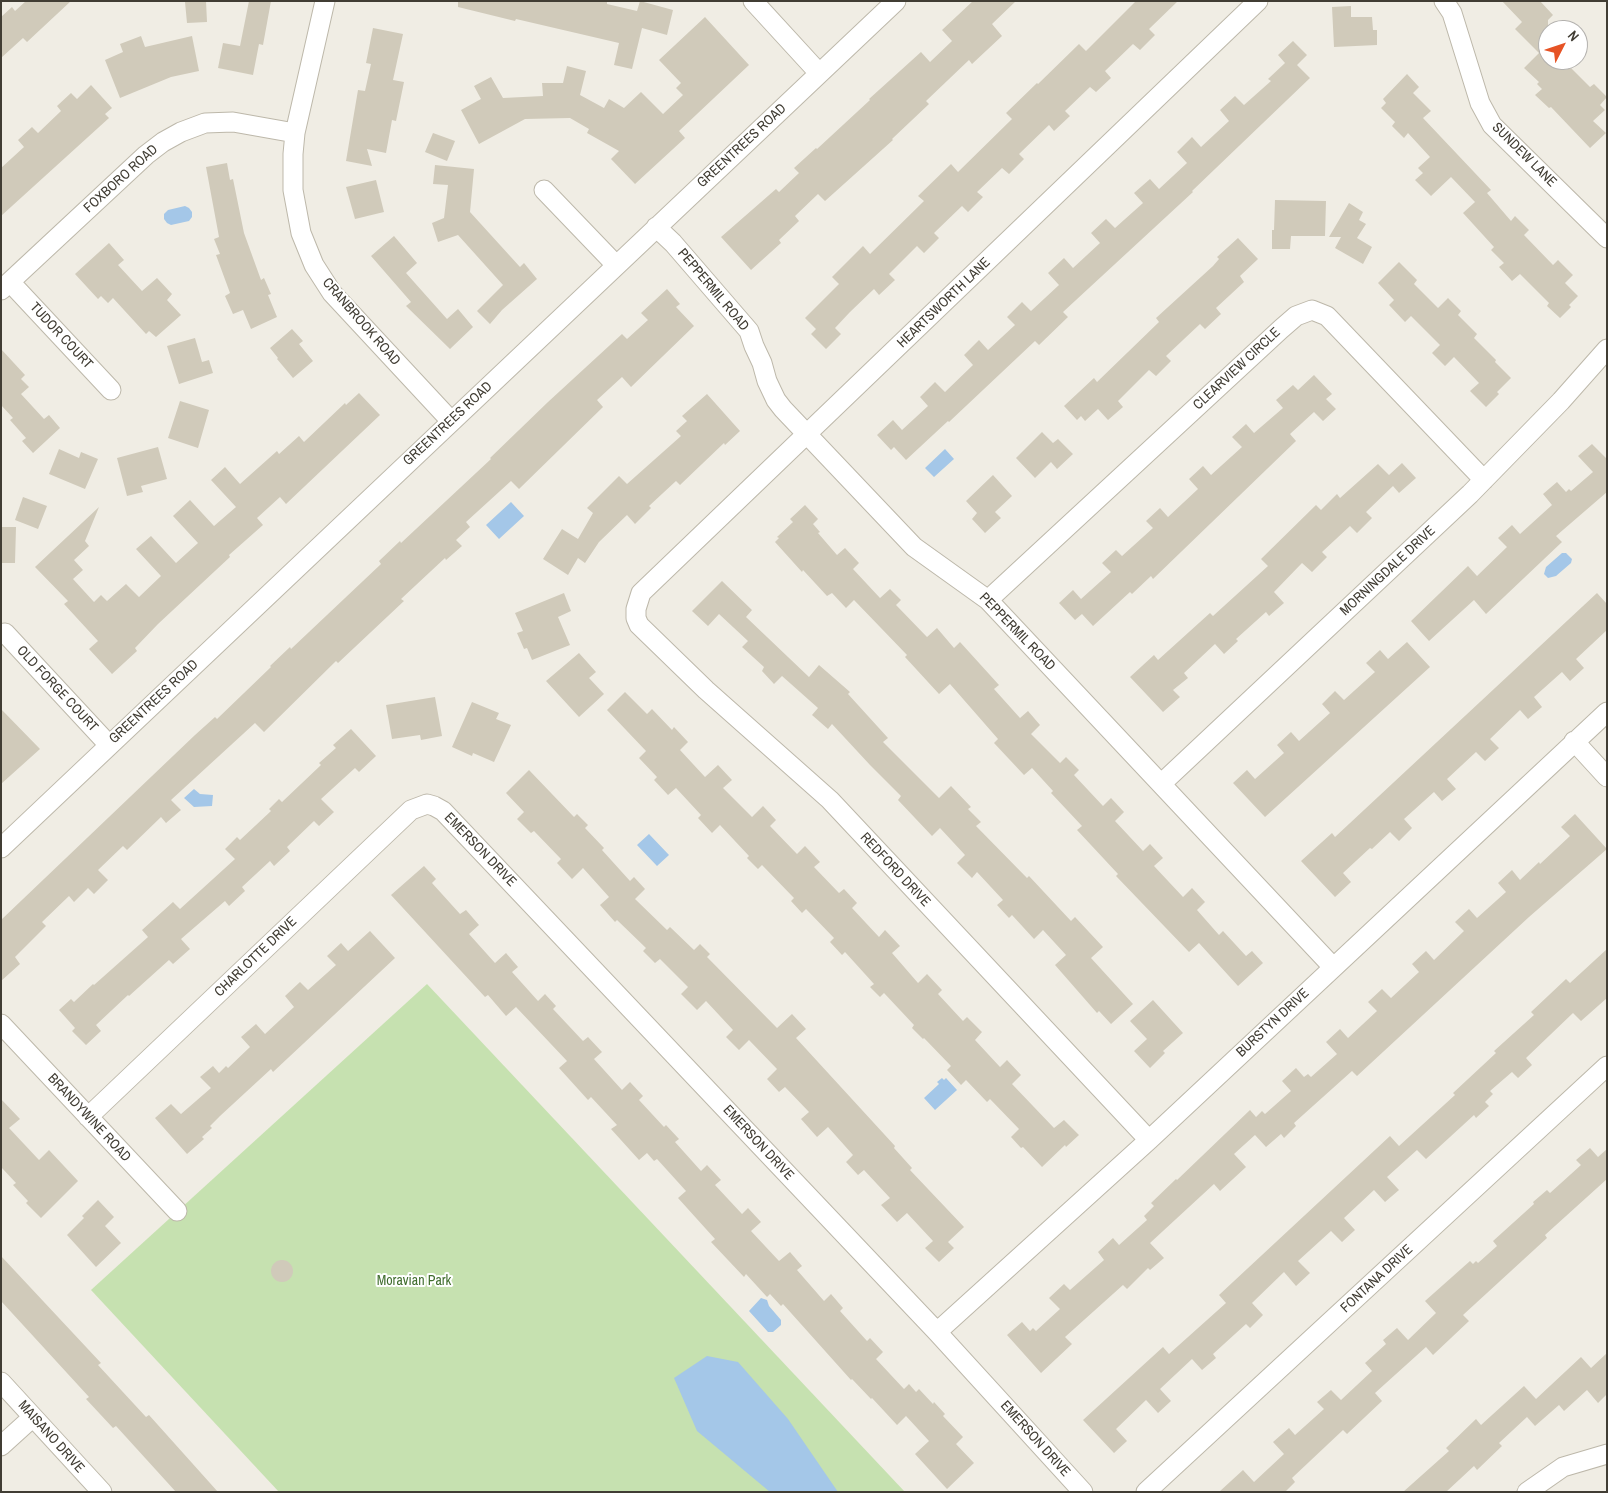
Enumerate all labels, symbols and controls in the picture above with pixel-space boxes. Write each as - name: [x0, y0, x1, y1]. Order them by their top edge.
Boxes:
- north arrow: [1538, 20, 1588, 70]
- text: N: [1564, 27, 1583, 45]
- street label: GREENTREES ROAD: [694, 100, 790, 192]
- street label: SUNDEW LANE: [1488, 119, 1560, 191]
- street label: FOXBORO ROAD: [81, 141, 161, 217]
- street label: PEPPERMIL ROAD: [674, 246, 752, 334]
- street label: HEARTSWORTH LANE: [894, 254, 994, 352]
- street label: CRANBROOK ROAD: [318, 275, 404, 369]
- street label: TUDOR COURT: [26, 299, 96, 373]
- street label: CLEARVIEW CIRCLE: [1190, 324, 1284, 414]
- street label: GREENTREES ROAD: [400, 378, 496, 470]
- street label: MORNINGDALE DRIVE: [1337, 523, 1439, 619]
- street label: PEPPERMIL ROAD: [976, 589, 1058, 675]
- street label: OLD FORGE COURT: [13, 643, 101, 735]
- street label: GREENTREES ROAD: [106, 656, 202, 748]
- street label: EMERSON DRIVE: [441, 810, 519, 890]
- street label: REDFORD DRIVE: [856, 830, 934, 910]
- street label: CHARLOTTE DRIVE: [211, 914, 301, 1000]
- street label: BURSTYN DRIVE: [1233, 985, 1313, 1061]
- street label: BRANDYWINE ROAD: [44, 1071, 134, 1165]
- street label: EMERSON DRIVE: [719, 1102, 797, 1184]
- street label: FONTANA DRIVE: [1338, 1241, 1416, 1317]
- park label: Moravian Park: [377, 1273, 451, 1289]
- street label: MAISANO DRIVE: [14, 1397, 88, 1477]
- street label: EMERSON DRIVE: [997, 1398, 1073, 1480]

